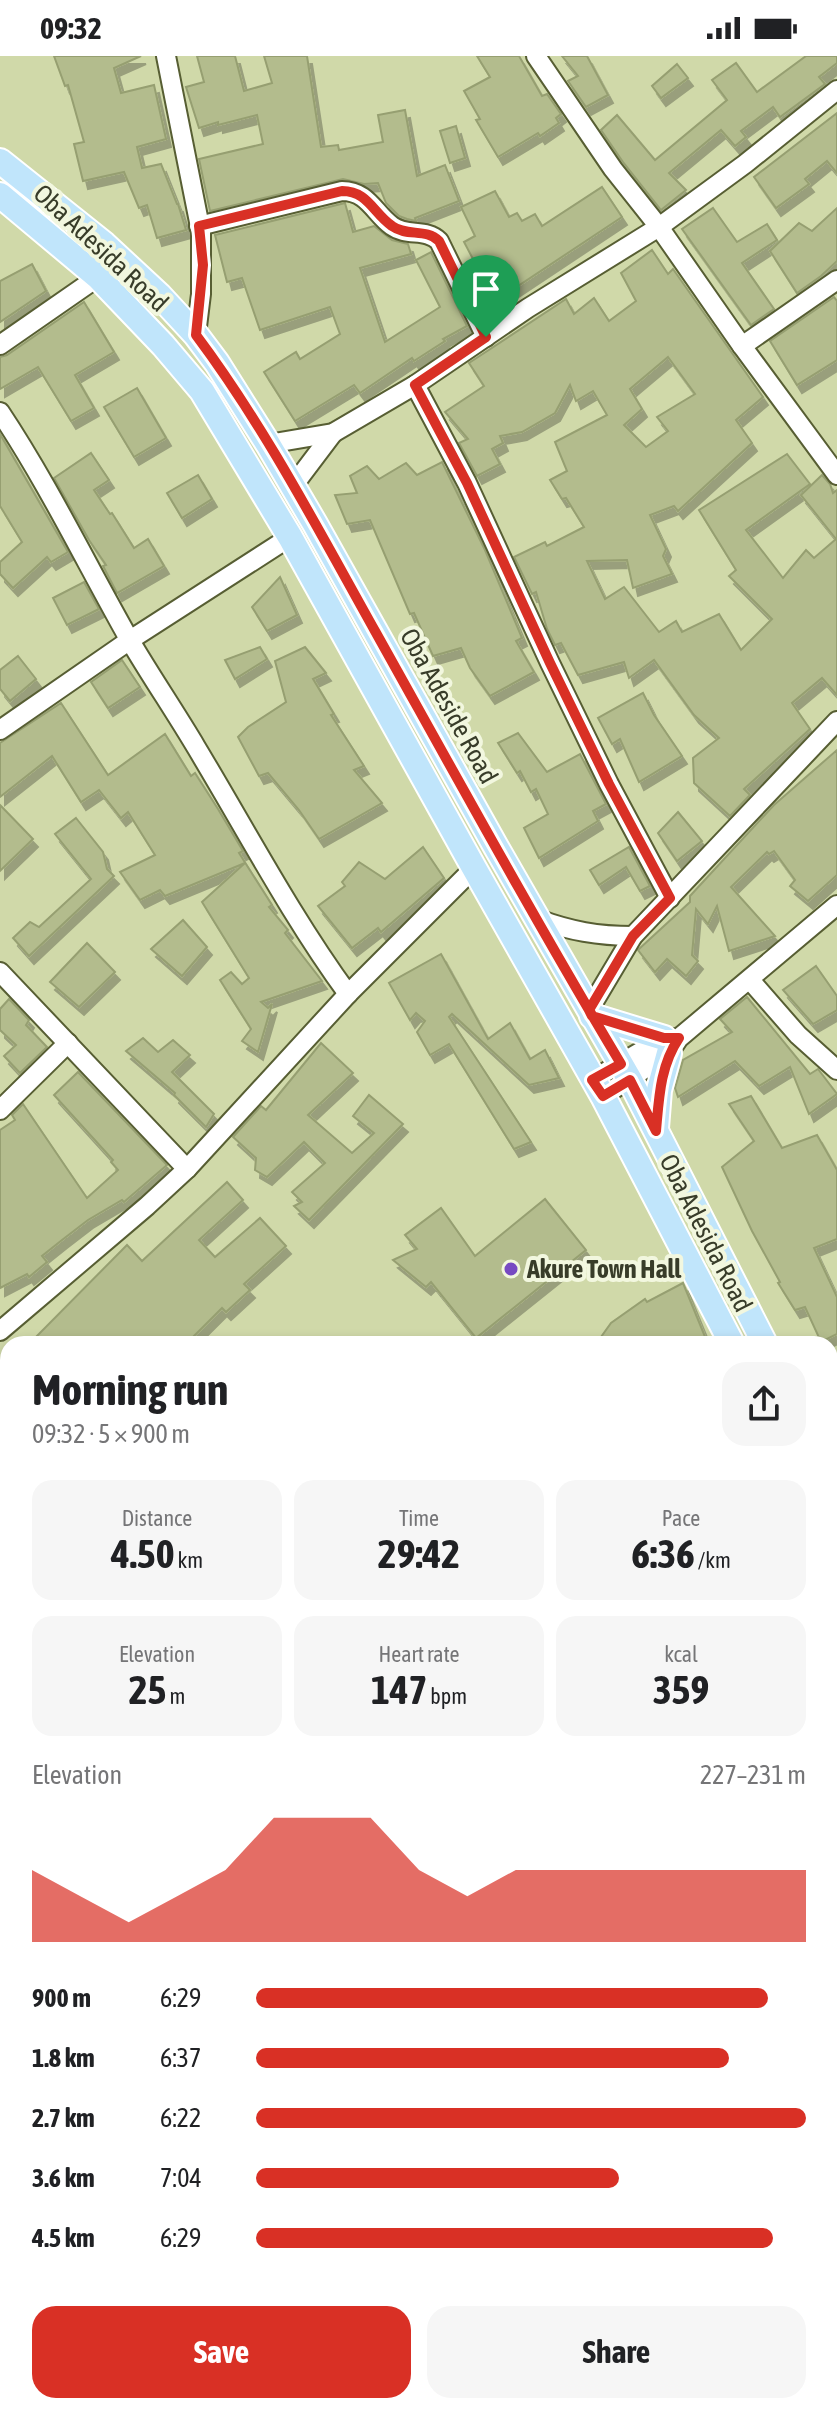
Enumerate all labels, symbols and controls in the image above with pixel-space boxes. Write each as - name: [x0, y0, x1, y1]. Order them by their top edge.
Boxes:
- text: 09:32: [40, 11, 102, 45]
- street label: Oba Adesida Road: [28, 178, 174, 318]
- pin: [452, 255, 520, 337]
- icon: arrive: [464, 267, 508, 311]
- street label: Oba Adeside Road: [394, 623, 504, 789]
- street label: Oba Adesida Road: [653, 1149, 759, 1317]
- place label: Akure Town Hall: [526, 1254, 682, 1284]
- marker: Akure Town Hall: [502, 1260, 520, 1278]
- button: share: [722, 1362, 806, 1446]
- text: Morning run: [32, 1364, 228, 1414]
- text: 09:32 · 5 × 900 m: [32, 1419, 190, 1449]
- text: Distance: [122, 1505, 192, 1531]
- text: Time: [399, 1505, 439, 1531]
- text: Pace: [662, 1505, 700, 1531]
- text: 4.50: [111, 1531, 174, 1576]
- text: 29:42: [378, 1531, 460, 1576]
- text: 6:36: [631, 1531, 695, 1576]
- text: km: [174, 1547, 203, 1573]
- text: /km: [695, 1547, 731, 1573]
- text: Elevation: [119, 1641, 195, 1667]
- text: Heart rate: [378, 1641, 460, 1667]
- text: kcal: [664, 1641, 698, 1667]
- text: 25: [129, 1667, 166, 1712]
- text: 147: [371, 1667, 427, 1712]
- text: 359: [653, 1667, 709, 1712]
- text: m: [166, 1683, 185, 1709]
- text: bpm: [427, 1683, 467, 1709]
- text: Elevation: [32, 1760, 122, 1790]
- text: 227–231 m: [700, 1760, 806, 1790]
- text: 900 m: [32, 1983, 91, 2013]
- text: 6:29: [160, 1983, 201, 2013]
- text: 1.8 km: [32, 2043, 95, 2073]
- text: 6:37: [160, 2043, 201, 2073]
- text: 2.7 km: [32, 2103, 95, 2133]
- text: 6:22: [160, 2103, 201, 2133]
- text: 3.6 km: [32, 2163, 95, 2193]
- text: 7:04: [160, 2163, 202, 2193]
- text: 4.5 km: [32, 2223, 95, 2253]
- text: 6:29: [160, 2223, 201, 2253]
- button: Save: [32, 2306, 411, 2398]
- button: Share: [427, 2306, 806, 2398]

